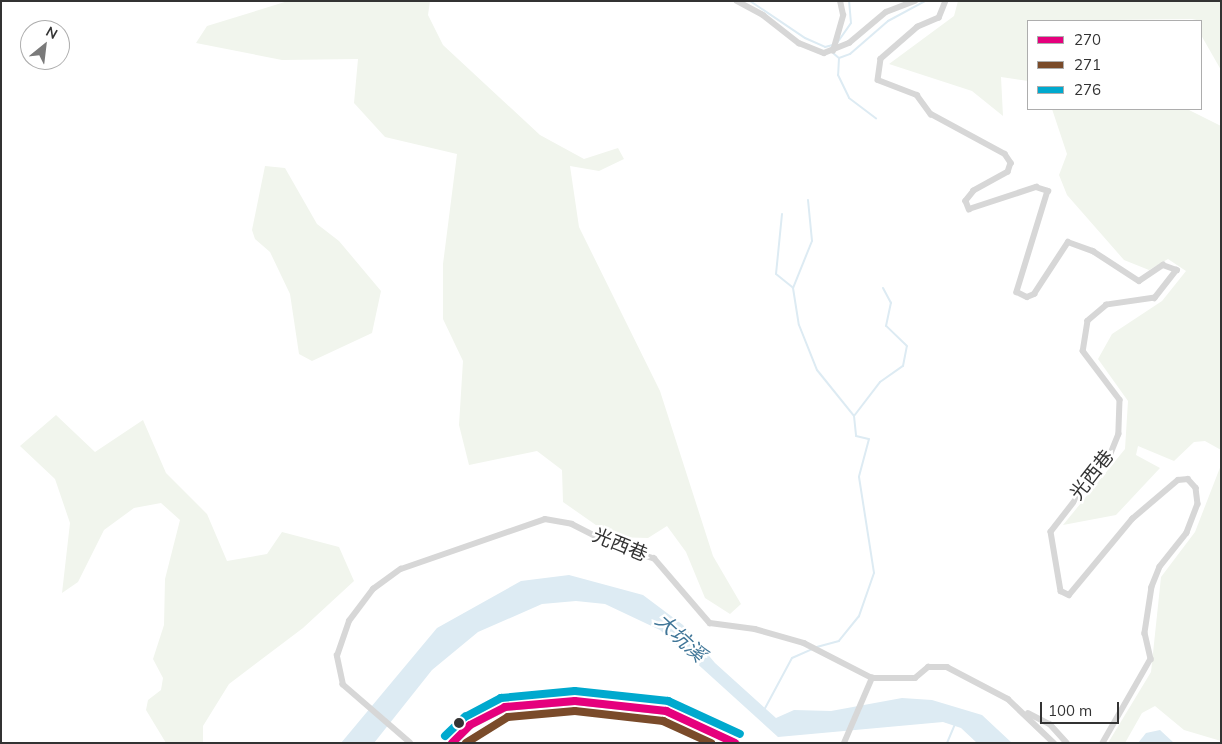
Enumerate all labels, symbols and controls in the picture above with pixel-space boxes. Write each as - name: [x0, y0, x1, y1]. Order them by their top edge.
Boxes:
- north arrow: [20, 20, 70, 70]
- legend: [1027, 20, 1202, 110]
- text: N: [43, 22, 61, 43]
- text: 270: [1074, 30, 1101, 49]
- text: 271: [1074, 55, 1101, 74]
- text: 276: [1074, 80, 1101, 99]
- street label: 光西巷: [1065, 446, 1119, 504]
- street label: 光西巷: [589, 524, 651, 566]
- water label: 大坑溪: [651, 608, 711, 666]
- scale bar: [1042, 692, 1121, 724]
- text: 100 m: [1048, 701, 1092, 720]
- unlabelled marker: [454, 718, 464, 728]

